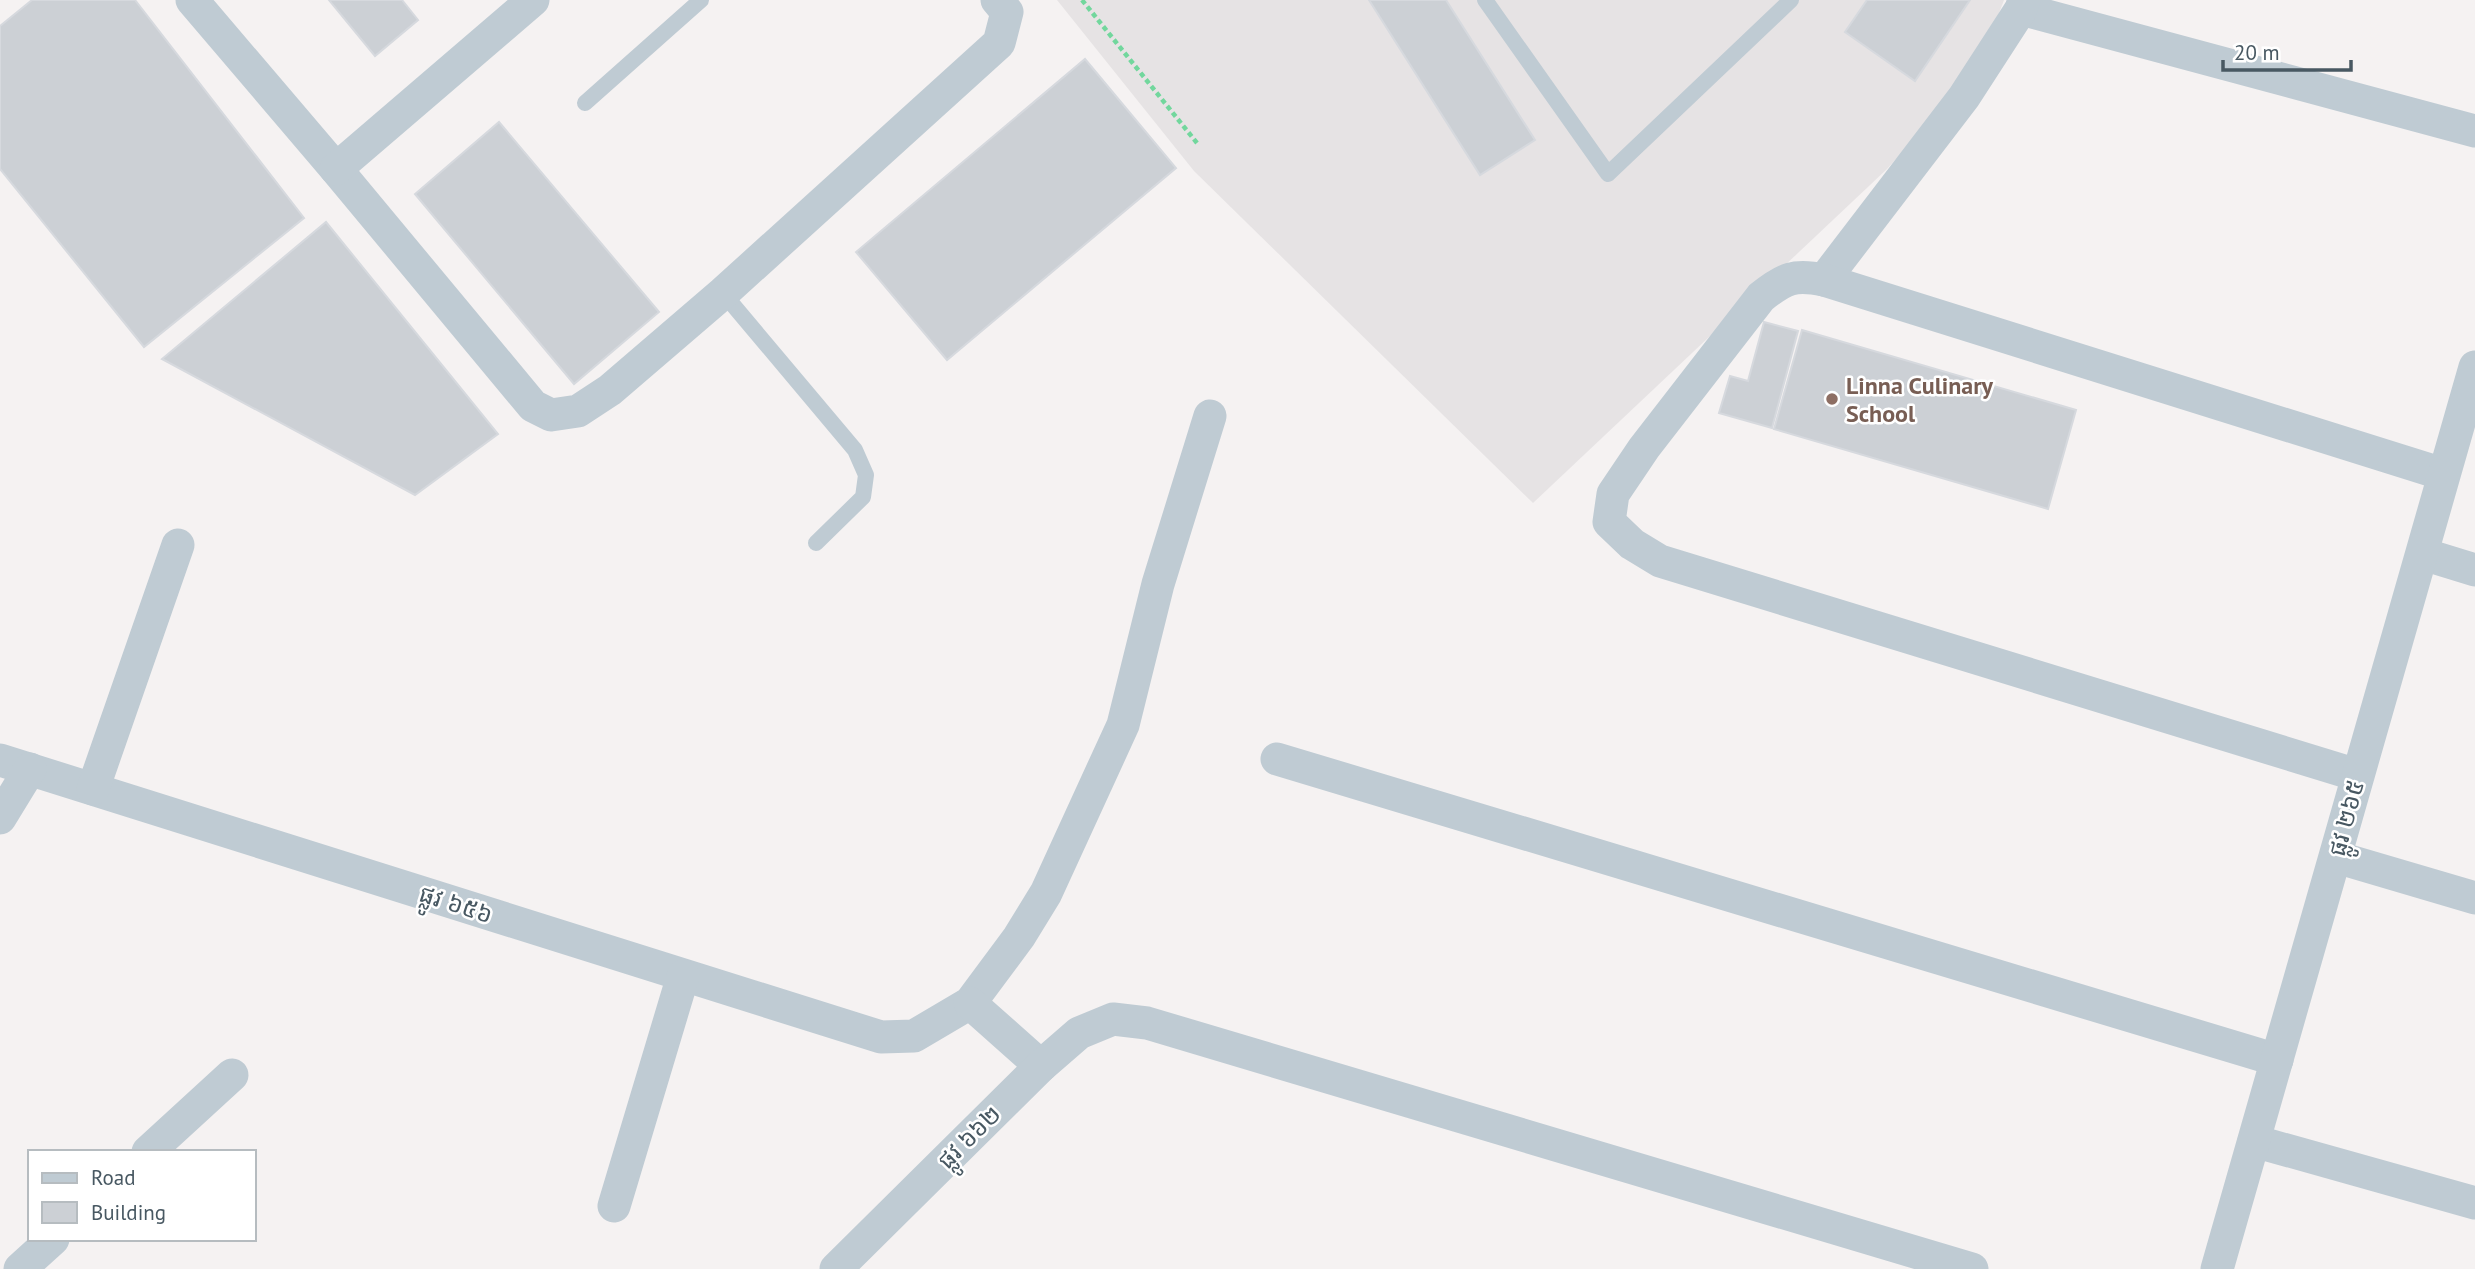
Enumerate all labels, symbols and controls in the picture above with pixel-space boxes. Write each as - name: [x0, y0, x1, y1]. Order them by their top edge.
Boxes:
- scale bar: [2223, 28, 2351, 72]
- text: 20 m: [2234, 39, 2280, 66]
- place label: Linna Culinary School: [1846, 370, 1994, 429]
- marker: Linna Culinary School: [1824, 391, 1840, 407]
- street label: ផ្លូវ ២៦៥: [2321, 776, 2378, 862]
- street label: ផ្លូវ ៦៥៦: [413, 878, 497, 937]
- street label: ផ្លូវ ៦៦២: [930, 1098, 1013, 1181]
- legend: [28, 1150, 256, 1241]
- text: Road: [91, 1164, 135, 1191]
- text: Building: [91, 1199, 166, 1226]

